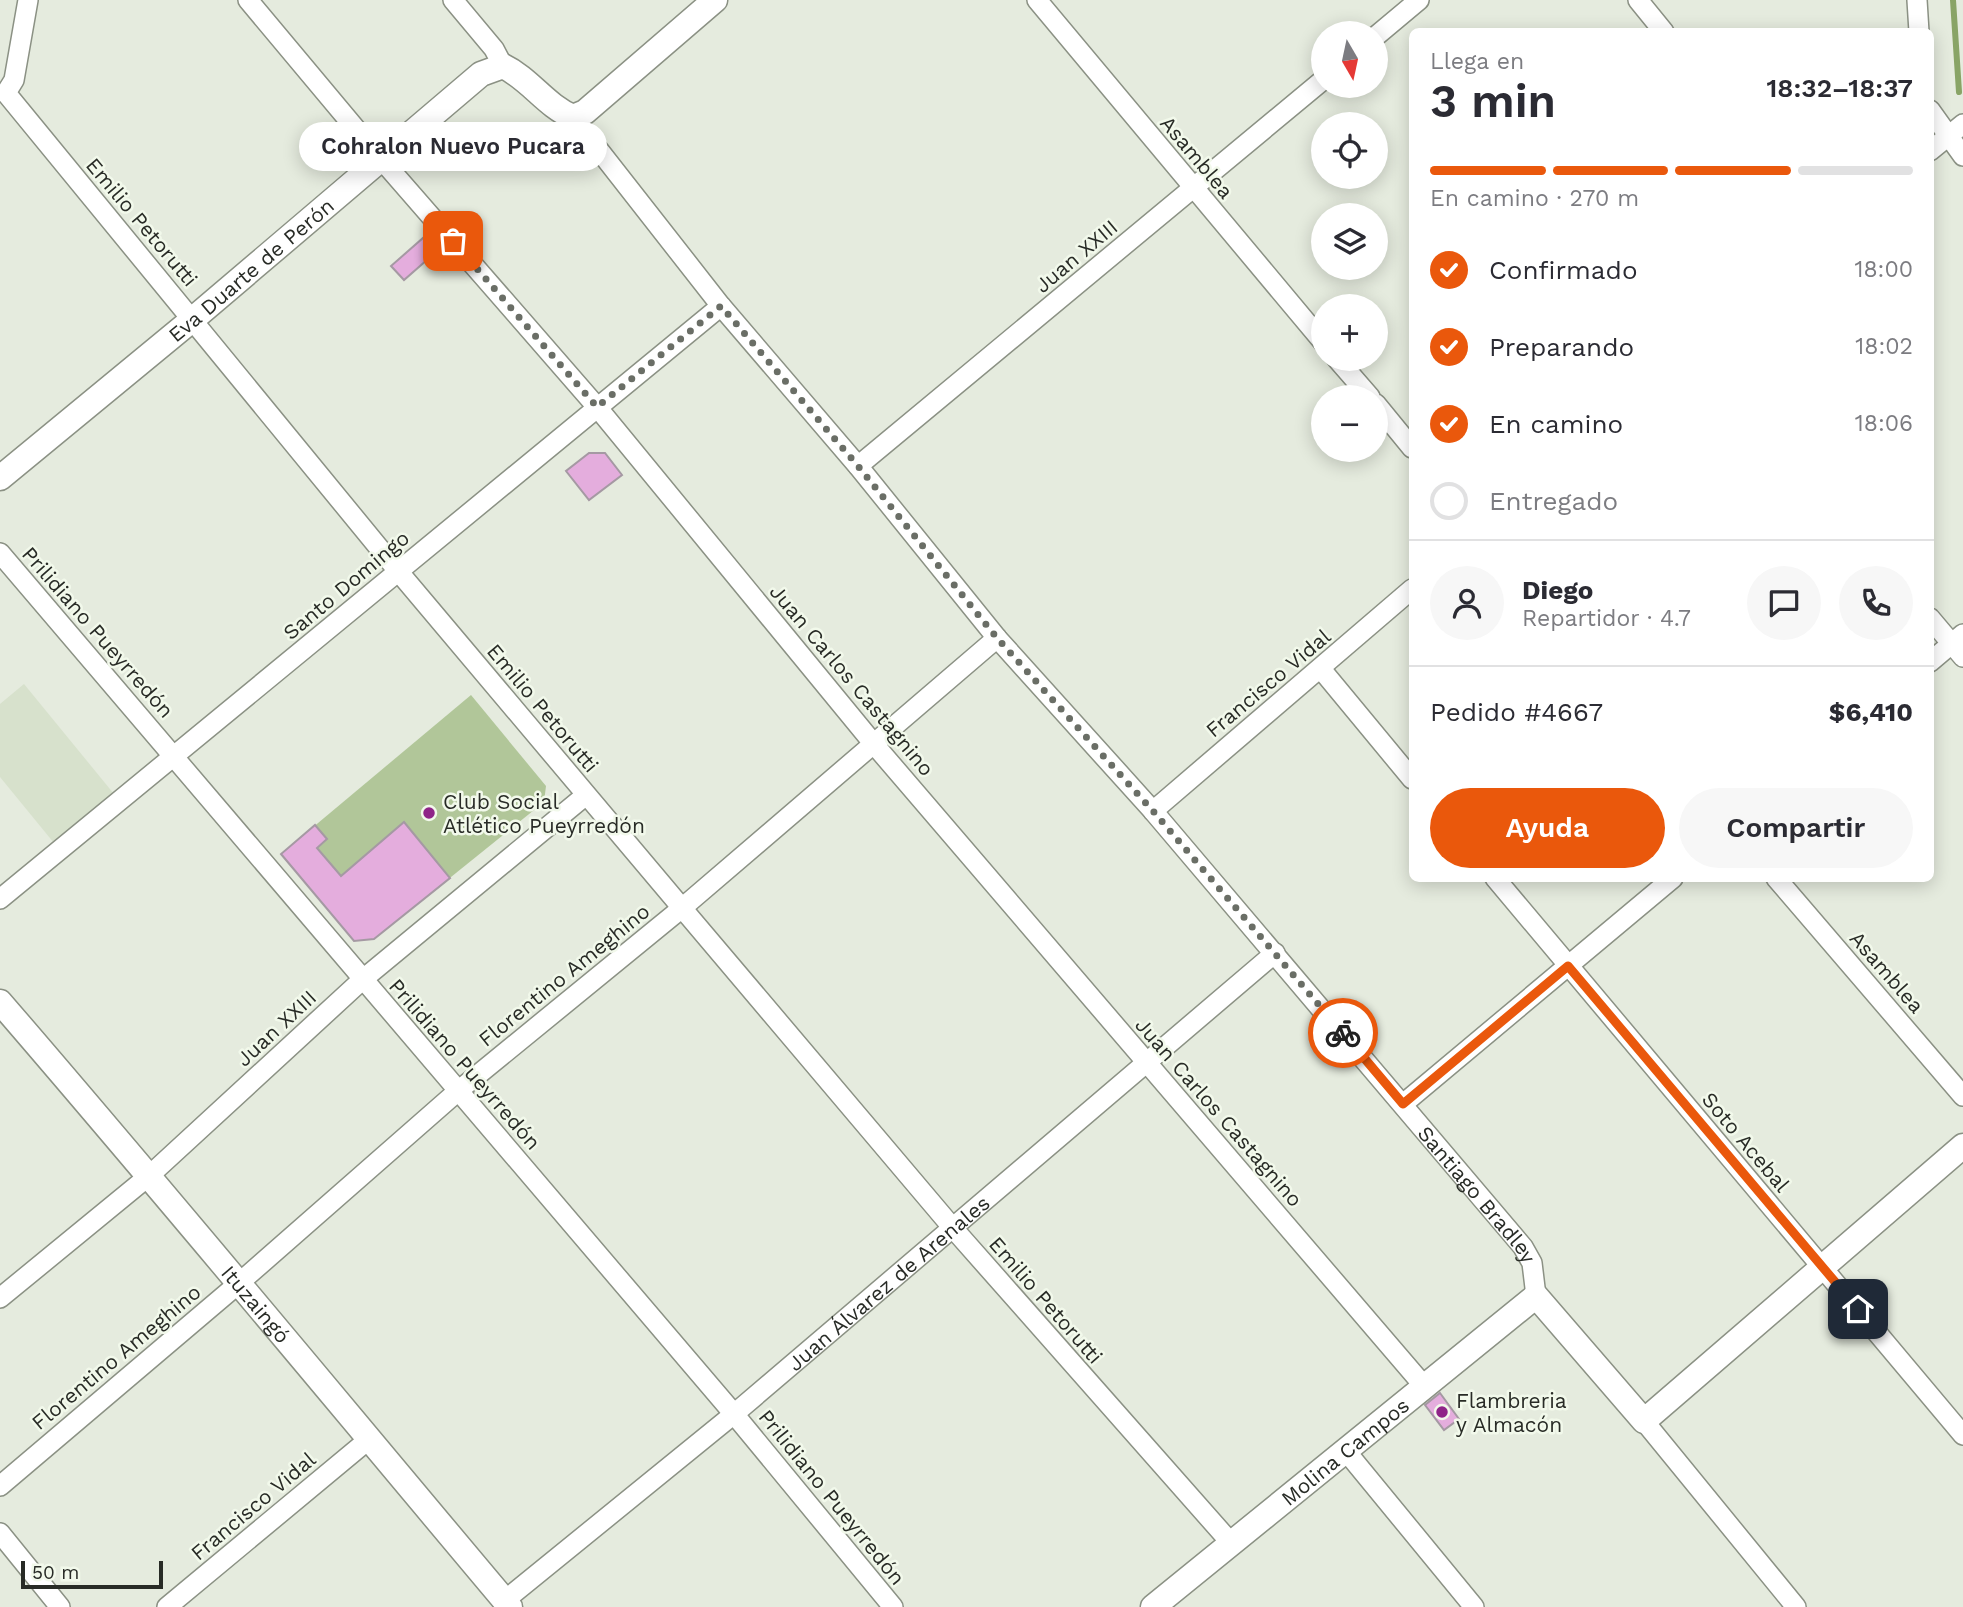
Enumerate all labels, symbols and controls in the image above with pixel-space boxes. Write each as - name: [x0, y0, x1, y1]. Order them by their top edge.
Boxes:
- north arrow: [1311, 21, 1388, 98]
- map controls: [1311, 21, 1388, 462]
- text: Llega en: [1430, 48, 1524, 75]
- text: 18:32–18:37: [1767, 73, 1913, 103]
- text: 3 min: [1430, 74, 1556, 128]
- street label: Asamblea: [1155, 111, 1239, 204]
- button: locate: [1311, 112, 1388, 189]
- callout: Cohralon Nuevo Pucara: [299, 122, 607, 171]
- text: Cohralon Nuevo Pucara: [321, 133, 585, 160]
- street label: Emilio Petorutti: [81, 153, 203, 291]
- text: En camino · 270 m: [1430, 185, 1639, 212]
- street label: Eva Duarte de Perón: [163, 193, 339, 347]
- button: layers: [1311, 203, 1388, 280]
- pin: [423, 211, 483, 271]
- street label: Juan XXIII: [1030, 214, 1122, 298]
- icon: bag: [434, 222, 472, 260]
- icon: check: [1430, 251, 1468, 289]
- text: Confirmado: [1489, 255, 1638, 285]
- text: 18:00: [1854, 256, 1913, 283]
- button: +: [1311, 294, 1388, 371]
- icon: check: [1430, 328, 1468, 366]
- text: Preparando: [1489, 332, 1634, 362]
- text: 18:02: [1855, 333, 1913, 360]
- button: −: [1311, 385, 1388, 462]
- icon: check: [1430, 405, 1468, 443]
- text: En camino: [1489, 409, 1623, 439]
- text: 18:06: [1855, 410, 1913, 437]
- text: Entregado: [1489, 486, 1618, 516]
- street label: Santo Domingo: [278, 525, 414, 645]
- street label: Prilidiano Pueyrredón: [17, 541, 179, 723]
- button: person: [1430, 566, 1504, 640]
- button: chat: [1747, 566, 1821, 640]
- button: phone: [1839, 566, 1913, 640]
- text: Diego: [1522, 575, 1593, 605]
- street label: Juan Carlos Castagnino: [765, 579, 939, 781]
- text: Repartidor · 4.7: [1522, 605, 1691, 632]
- street label: Francisco Vidal: [1201, 623, 1336, 742]
- street label: Emilio Petorutti: [482, 639, 604, 777]
- text: Pedido #4667: [1430, 697, 1603, 727]
- text: $6,410: [1829, 697, 1913, 727]
- button: Ayuda: [1430, 788, 1665, 868]
- button: Compartir: [1679, 788, 1913, 868]
- place label: Club Social Atlético Pueyrredón: [443, 789, 645, 838]
- marker: Club Social Atlético Pueyrredón: [421, 805, 437, 821]
- street label: Florentino Ameghino: [473, 898, 655, 1052]
- street label: Asamblea: [1845, 926, 1929, 1018]
- street label: Prilidiano Pueyrredón: [384, 973, 546, 1155]
- street label: Juan XXIII: [231, 985, 321, 1071]
- courier: [1308, 998, 1378, 1068]
- street label: Juan Carlos Castagnino: [1130, 1012, 1308, 1212]
- icon: bike: [1324, 1014, 1362, 1052]
- street label: Soto Acebal: [1697, 1087, 1795, 1197]
- street label: Santiago Bradley: [1413, 1121, 1542, 1267]
- street label: Juan Álvarez de Arenales: [782, 1190, 994, 1376]
- street label: Emilio Petorutti: [984, 1231, 1108, 1369]
- street label: Ituzaingó: [217, 1260, 296, 1348]
- street label: Florentino Ameghino: [27, 1279, 205, 1435]
- pin: [1828, 1279, 1888, 1339]
- icon: home: [1839, 1290, 1877, 1328]
- place label: Flambreria y Almacón: [1456, 1388, 1567, 1437]
- street label: Molina Campos: [1276, 1392, 1414, 1511]
- street label: Prilidiano Pueyrredón: [754, 1404, 910, 1590]
- marker: Flambreria y Almacón: [1434, 1404, 1450, 1420]
- street label: Francisco Vidal: [186, 1446, 321, 1565]
- scale bar: [21, 1558, 163, 1590]
- text: 50 m: [32, 1561, 79, 1584]

